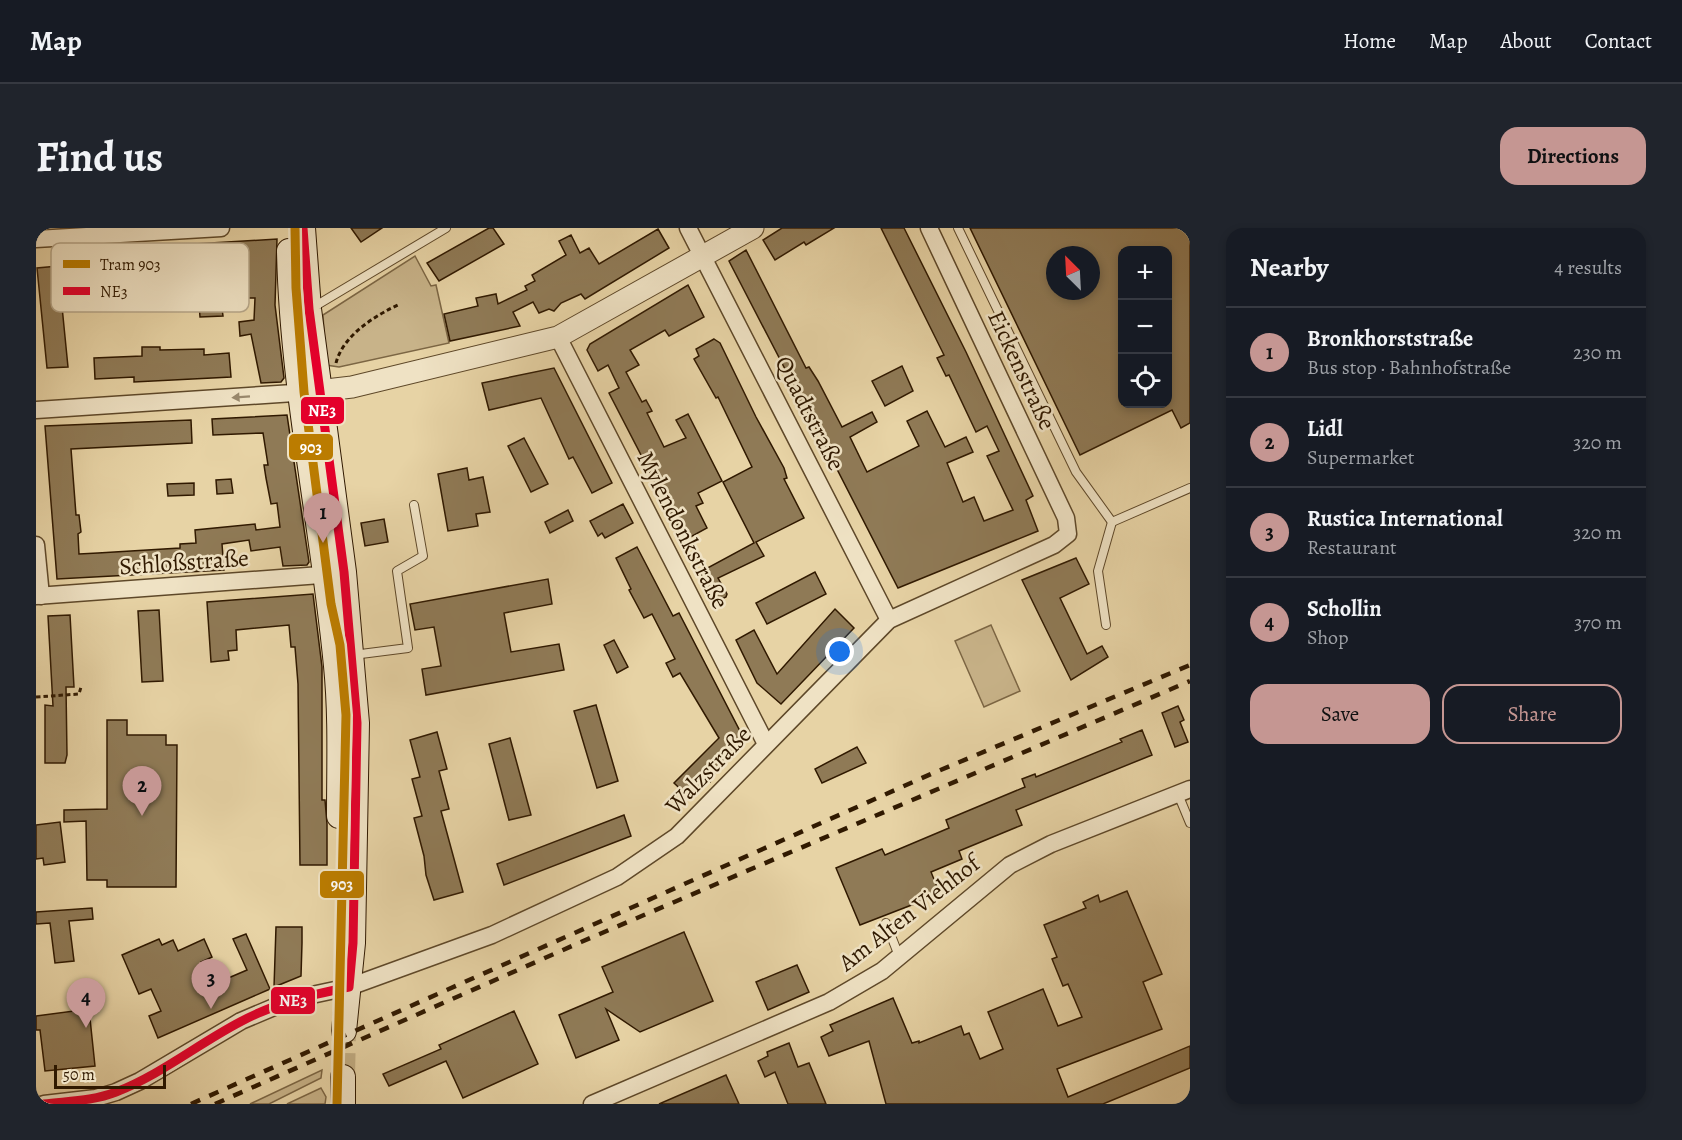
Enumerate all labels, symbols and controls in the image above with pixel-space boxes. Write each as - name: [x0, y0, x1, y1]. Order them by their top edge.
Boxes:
- text: Map: [30, 22, 82, 60]
- text: Home: [1343, 27, 1396, 55]
- text: Map: [1429, 27, 1467, 55]
- text: About: [1500, 27, 1552, 55]
- text: Contact: [1585, 27, 1652, 55]
- button: Directions: [1500, 127, 1646, 185]
- text: Find us: [36, 128, 163, 185]
- legend: [51, 243, 249, 312]
- north arrow: [1046, 246, 1100, 300]
- map controls: [1118, 246, 1172, 408]
- button: +: [1118, 246, 1172, 300]
- text: Nearby: [1250, 250, 1329, 285]
- text: Tram 903: [100, 254, 161, 276]
- text: 4 results: [1554, 254, 1622, 281]
- text: NE3: [100, 281, 128, 303]
- button: −: [1118, 300, 1172, 354]
- street label: Eickenstraße: [980, 305, 1064, 435]
- text: Bronkhorststraße: [1307, 324, 1473, 354]
- text: 1: [1266, 339, 1273, 366]
- text: 230 m: [1573, 339, 1622, 366]
- street label: Quadtstraße: [768, 350, 852, 476]
- button: locate: [1118, 354, 1172, 408]
- text: Bus stop · Bahnhofstraße: [1307, 354, 1511, 381]
- one-way arrow: [232, 392, 251, 401]
- line badge: NE3: [300, 396, 345, 425]
- text: NE3: [308, 400, 336, 422]
- text: Lidl: [1307, 414, 1343, 444]
- text: 2: [1265, 429, 1274, 456]
- text: 320 m: [1573, 429, 1622, 456]
- line badge: 903: [288, 433, 334, 461]
- text: 903: [300, 437, 322, 459]
- text: Supermarket: [1307, 444, 1414, 471]
- street label: Mylendonkstraße: [630, 446, 736, 614]
- pin: 1: [304, 494, 342, 543]
- text: Rustica International: [1307, 504, 1503, 534]
- text: 3: [1265, 519, 1274, 546]
- text: 320 m: [1573, 519, 1622, 546]
- text: Restaurant: [1307, 534, 1397, 561]
- street label: Schloßstraße: [118, 542, 250, 582]
- text: Schollin: [1307, 594, 1382, 624]
- text: 4: [1265, 609, 1274, 636]
- text: 370 m: [1574, 609, 1622, 636]
- text: Shop: [1307, 624, 1349, 651]
- your location: [825, 637, 854, 666]
- button: Save: [1250, 684, 1430, 744]
- button: Share: [1442, 684, 1622, 744]
- street label: Walzstraße: [657, 719, 758, 822]
- pin: 2: [122, 766, 162, 816]
- street label: Am Alten Viehhof: [831, 846, 989, 979]
- line badge: 903: [319, 870, 365, 899]
- text: 903: [331, 874, 353, 896]
- pin: 3: [192, 960, 231, 1009]
- pin: 4: [67, 978, 106, 1028]
- line badge: NE3: [270, 986, 316, 1015]
- text: NE3: [279, 990, 307, 1012]
- scale bar: [54, 1062, 166, 1090]
- text: 50 m: [63, 1064, 95, 1086]

